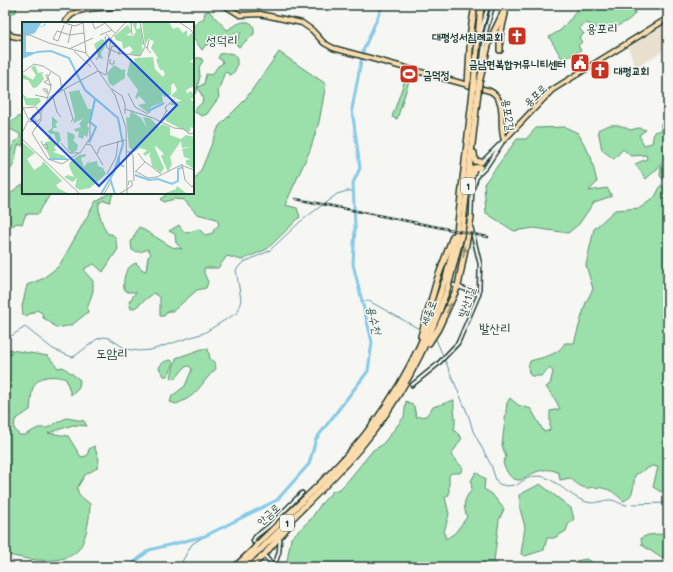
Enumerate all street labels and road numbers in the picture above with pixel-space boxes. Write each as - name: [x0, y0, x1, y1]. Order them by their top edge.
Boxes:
- street label: 용포로: [520, 80, 550, 110]
- street label: 용포2길: [499, 98, 519, 132]
- road number: 1: [461, 178, 475, 194]
- street label: 발산1길: [454, 285, 478, 319]
- street label: 세종로: [416, 298, 440, 328]
- street label: 안금로: [253, 499, 283, 528]
- road number: 1: [280, 515, 294, 531]

